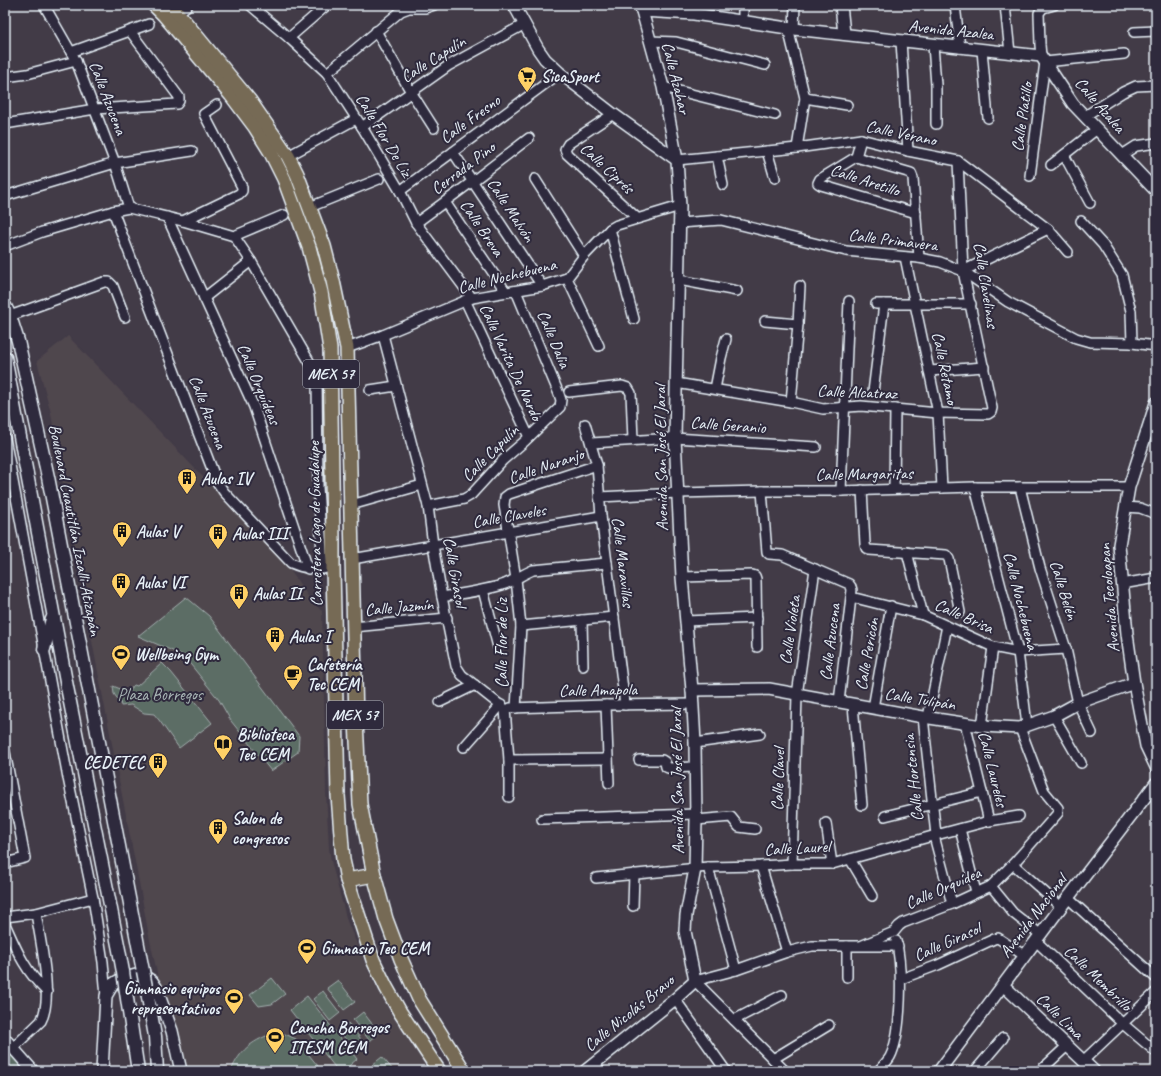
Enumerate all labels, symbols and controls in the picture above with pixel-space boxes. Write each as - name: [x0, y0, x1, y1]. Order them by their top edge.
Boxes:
- street label: Avenida Azalea: [908, 15, 996, 45]
- street label: Calle Capulín: [397, 30, 470, 87]
- street label: Calle Azahar: [657, 40, 695, 118]
- street label: Calle Azucena: [84, 58, 132, 139]
- supermarket icon: SicaSport: [516, 65, 538, 93]
- place label: SicaSport: [541, 66, 601, 87]
- street label: Calle Azalea: [1070, 73, 1131, 138]
- street label: Calle Platillo: [1007, 79, 1038, 153]
- street label: Calle Fresno: [436, 89, 505, 148]
- street label: Calle Flor De Liz: [351, 90, 418, 182]
- street label: Calle Verano: [864, 115, 940, 151]
- street label: Cerrada Pino: [427, 136, 501, 199]
- street label: Calle Ciprés: [576, 138, 640, 200]
- street label: Calle Aretillo: [828, 159, 904, 202]
- street label: Calle Malvón: [483, 174, 540, 247]
- street label: Calle Breva: [455, 196, 509, 262]
- street label: Calle Primavera: [847, 224, 941, 256]
- street label: Calle Clavelinas: [969, 241, 1003, 332]
- street label: Calle Nochebuena: [456, 253, 560, 298]
- street label: Calle Varita De Nardo: [475, 300, 548, 426]
- street label: Calle Dalia: [533, 307, 576, 372]
- street label: Calle Retamo: [927, 330, 963, 408]
- street label: Calle Orquídeas: [233, 340, 286, 429]
- road number: MEX 57: [303, 360, 359, 388]
- street label: Calle Azucena: [184, 372, 232, 453]
- street label: Calle Alcatraz: [817, 380, 899, 404]
- street label: Avenida San José El Jaral: [649, 382, 673, 531]
- street label: Calle Geranio: [690, 412, 767, 438]
- street label: Calle Capulín: [457, 419, 524, 486]
- street label: Boulevard Cuautitlán Izcalli-Atizapán: [44, 422, 106, 639]
- street label: Carretera Lago de Guadalupe: [303, 440, 327, 607]
- street label: Calle Naranjo: [506, 443, 588, 489]
- street label: Calle Margaritas: [815, 463, 915, 485]
- building icon: Aulas IV: [176, 467, 198, 495]
- place label: Aulas IV: [201, 468, 255, 489]
- street label: Calle Claveles: [471, 499, 550, 533]
- street label: Calle Maravillas: [607, 516, 639, 610]
- building icon: Aulas V: [111, 520, 133, 548]
- place label: Aulas V: [136, 521, 183, 542]
- building icon: Aulas III: [207, 522, 229, 550]
- place label: Aulas III: [232, 523, 292, 544]
- street label: Calle Girasol: [439, 535, 472, 612]
- street label: Avenida Tecoloapan: [1094, 541, 1124, 653]
- street label: Calle Nochebuena: [999, 550, 1044, 654]
- street label: Calle Belén: [1045, 558, 1083, 624]
- building icon: Aulas VI: [110, 571, 132, 599]
- place label: Aulas VI: [135, 572, 189, 593]
- building icon: Aulas II: [228, 582, 250, 610]
- place label: Aulas II: [253, 583, 306, 604]
- street label: Calle Violeta: [775, 592, 806, 666]
- street label: Calle Jazmín: [364, 593, 435, 620]
- street label: Calle Brisa: [931, 594, 998, 639]
- street label: Calle Flor de Liz: [491, 596, 512, 688]
- street label: Calle Azucena: [815, 601, 845, 682]
- street label: Calle Pericón: [850, 615, 884, 692]
- building icon: Aulas I: [264, 625, 286, 653]
- place label: Aulas I: [289, 626, 335, 647]
- sports icon: Wellbeing Gym: [110, 643, 132, 671]
- place label: Wellbeing Gym: [135, 644, 219, 665]
- place label: Cafetería Tec CEM: [307, 654, 363, 695]
- cafe icon: Cafetería Tec CEM: [282, 663, 304, 691]
- street label: Calle Amapola: [559, 679, 638, 701]
- street label: Calle Tulipán: [883, 683, 958, 715]
- park label: Plaza Borregos: [118, 684, 205, 705]
- road number: MEX 57: [327, 701, 383, 729]
- street label: Avenida San José El Jaral: [665, 705, 689, 854]
- place label: Biblioteca Tec CEM: [237, 724, 296, 765]
- street label: Calle Laureles: [973, 729, 1013, 810]
- street label: Calle Hortensia: [898, 731, 928, 823]
- library icon: Biblioteca Tec CEM: [212, 733, 234, 761]
- street label: Calle Clavel: [766, 744, 790, 811]
- building icon: CEDETEC: [147, 751, 169, 779]
- place label: CEDETEC: [83, 752, 147, 773]
- place label: Salon de congresos: [232, 808, 290, 849]
- building icon: Salon de congresos: [207, 817, 229, 845]
- street label: Calle Laurel: [764, 836, 834, 860]
- street label: Calle Orquídea: [902, 862, 985, 914]
- street label: Avenida Nacional: [995, 868, 1073, 962]
- street label: Calle Girasol: [910, 917, 986, 966]
- sports icon: Gimnasio Tec CEM: [296, 937, 318, 965]
- place label: Gimnasio Tec CEM: [321, 938, 431, 959]
- street label: Calle Membrillo: [1060, 940, 1138, 1017]
- street label: Calle Nicolás Bravo: [580, 969, 680, 1056]
- place label: Gimnasio equipos representativos: [124, 978, 222, 1019]
- sports icon: Gimnasio equipos representativos: [223, 987, 245, 1015]
- street label: Calle Lima: [1032, 988, 1089, 1045]
- place label: Cancha Borregos ITESM CEM: [289, 1017, 391, 1058]
- sports icon: Cancha Borregos ITESM CEM: [264, 1026, 286, 1054]

